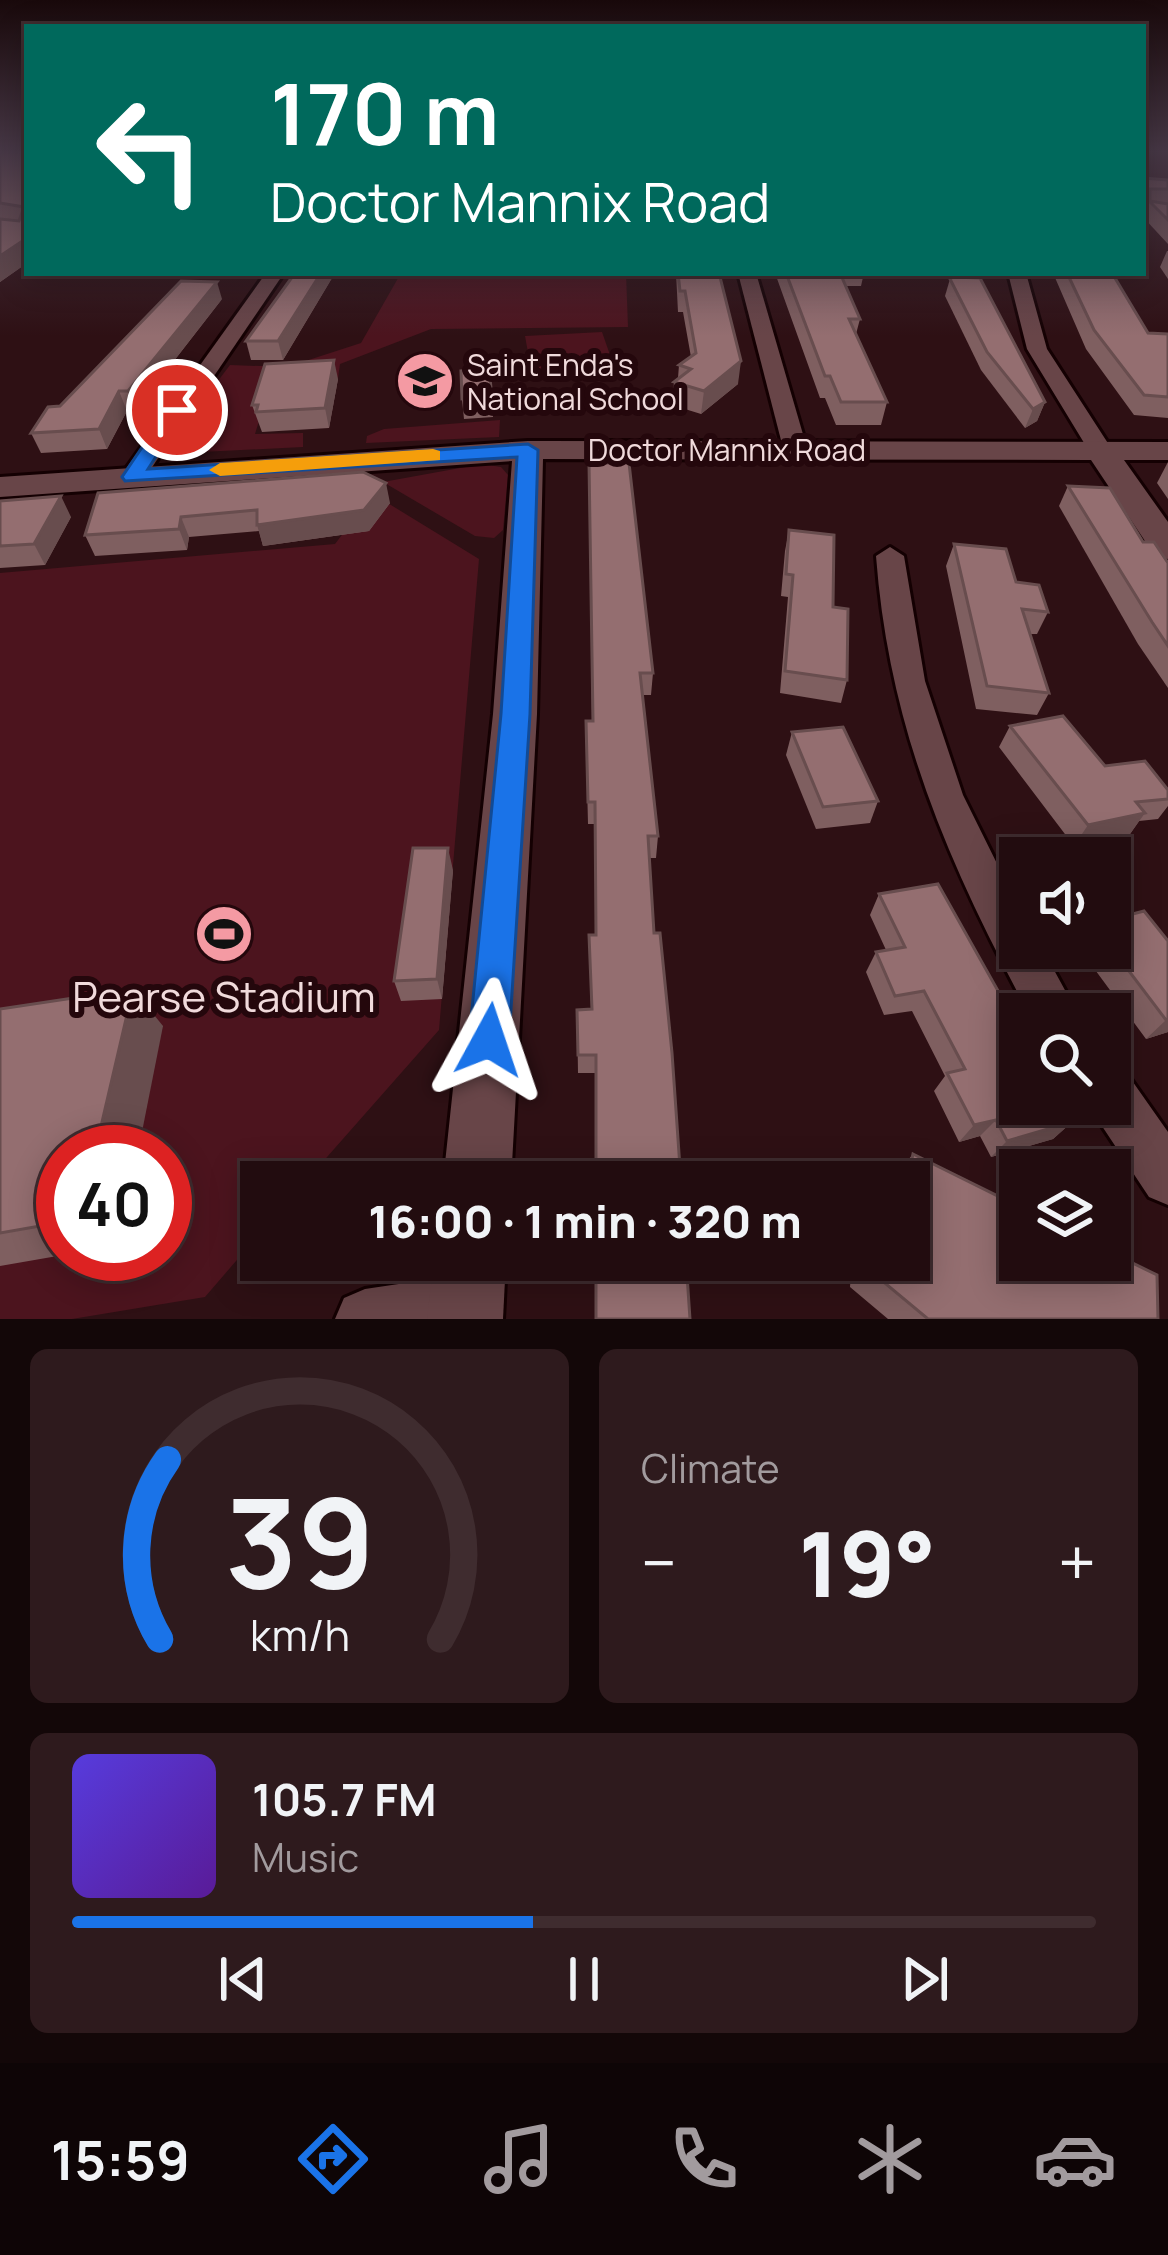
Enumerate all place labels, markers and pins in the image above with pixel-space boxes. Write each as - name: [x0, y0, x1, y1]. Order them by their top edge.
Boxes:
- place label: Saint Enda's National School: [467, 344, 684, 419]
- school or university icon: Saint Enda's National School: [394, 350, 456, 412]
- pin: [126, 359, 228, 461]
- sports icon: Pearse Stadium: [193, 903, 255, 965]
- place label: Pearse Stadium: [72, 967, 376, 1025]

